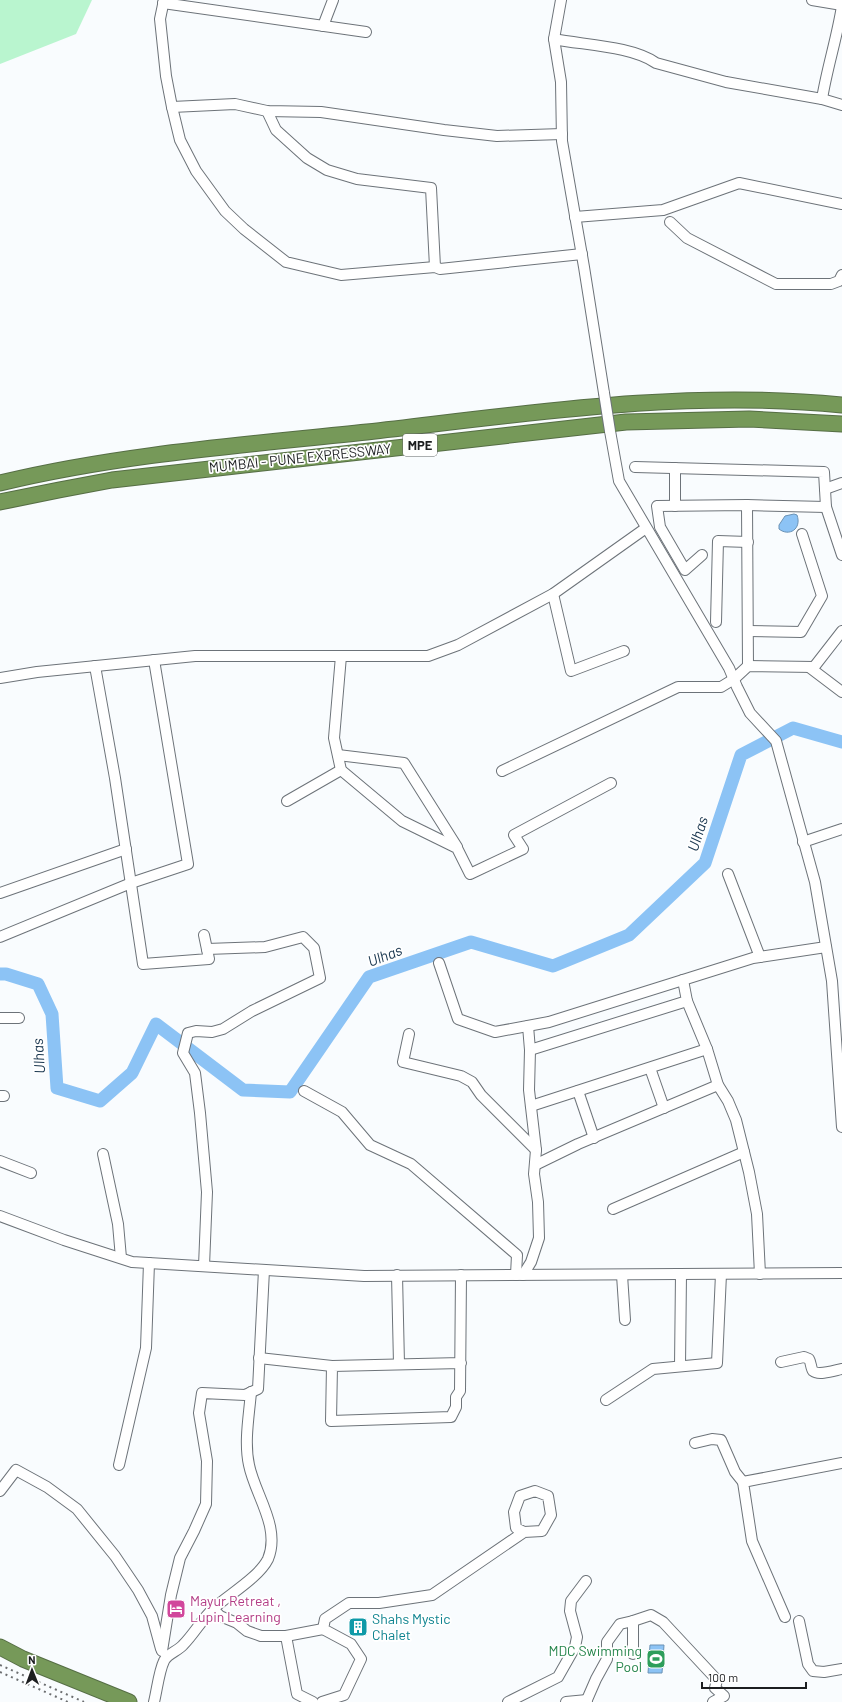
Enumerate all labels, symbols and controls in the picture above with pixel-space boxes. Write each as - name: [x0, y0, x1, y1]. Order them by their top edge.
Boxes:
- road number: MPE: [403, 434, 437, 456]
- street label: MUMBAI - PUNE EXPRESSWAY: [208, 439, 392, 476]
- water label: Ulhas: [683, 814, 711, 853]
- water label: Ulhas: [365, 940, 404, 970]
- water label: Ulhas: [28, 1038, 48, 1074]
- place label: Mayur Retreat , Lupin Learning: [190, 1592, 281, 1625]
- hotel icon: Mayur Retreat , Lupin Learning: [165, 1598, 187, 1620]
- place label: Shahs Mystic Chalet: [372, 1610, 451, 1643]
- building icon: Shahs Mystic Chalet: [347, 1616, 369, 1638]
- place label: MDC Swimming Pool: [548, 1642, 642, 1675]
- sports icon: MDC Swimming Pool: [645, 1648, 667, 1670]
- north arrow: [12, 1650, 52, 1690]
- text: N: [28, 1653, 36, 1666]
- scale bar: [702, 1664, 806, 1690]
- text: 100 m: [708, 1670, 738, 1684]

